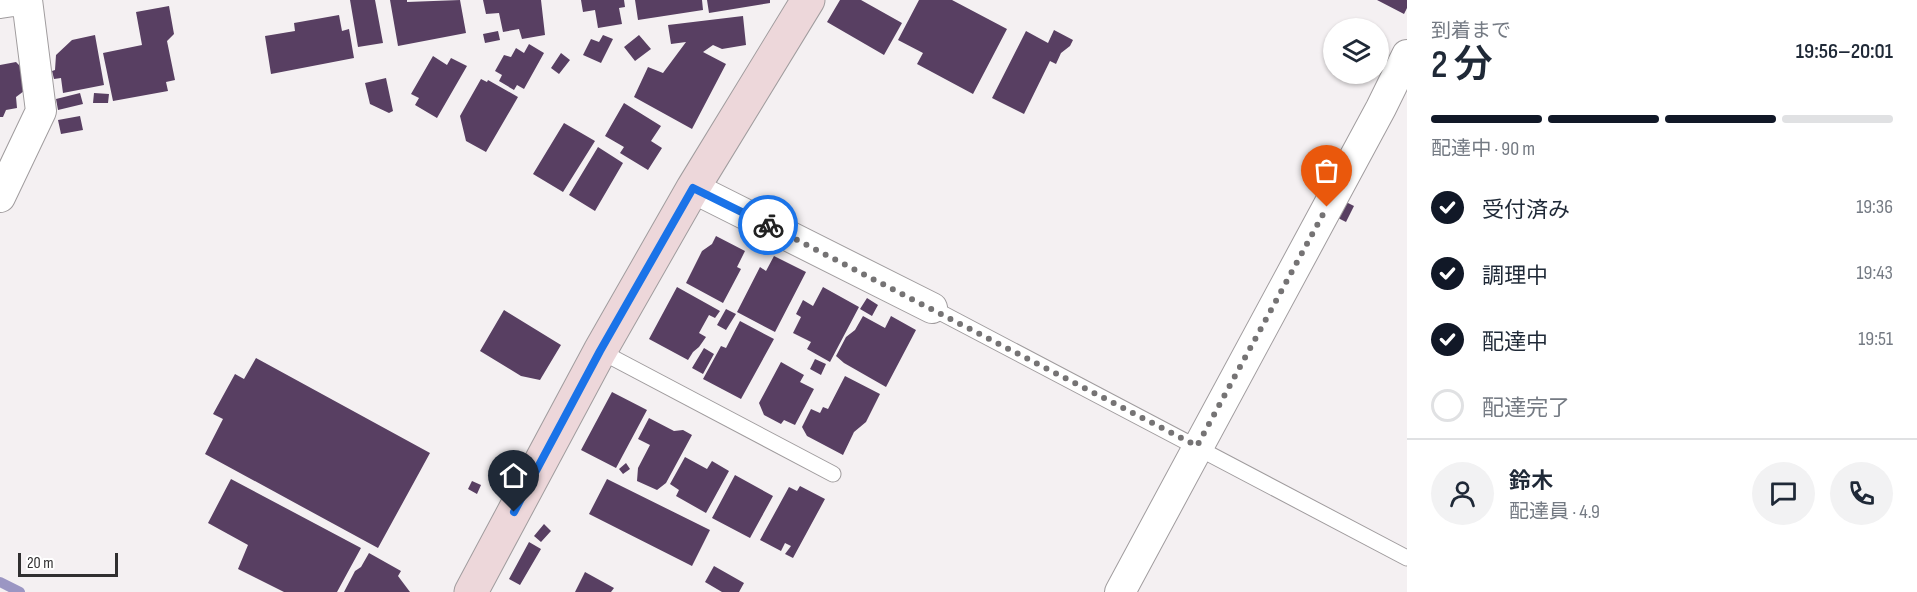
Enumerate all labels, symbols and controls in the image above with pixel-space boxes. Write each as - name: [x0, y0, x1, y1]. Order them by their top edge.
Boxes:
- map controls: [1323, 18, 1389, 84]
- button: layers: [1323, 18, 1389, 84]
- text: 到着まで: [1431, 19, 1511, 43]
- text: 19:56–20:01: [1796, 38, 1893, 65]
- text: 2 分: [1431, 42, 1493, 89]
- text: 配達中 · 90 m: [1431, 137, 1535, 161]
- pin: [1301, 145, 1352, 207]
- icon: bag: [1310, 154, 1343, 187]
- icon: check: [1431, 191, 1464, 224]
- courier: [738, 195, 798, 255]
- text: 19:36: [1856, 195, 1893, 219]
- text: 受付済み: [1482, 197, 1570, 224]
- icon: bike: [752, 209, 785, 242]
- icon: check: [1431, 257, 1464, 290]
- text: 19:43: [1857, 261, 1893, 285]
- text: 調理中: [1482, 263, 1548, 290]
- icon: check: [1431, 323, 1464, 356]
- text: 19:51: [1858, 327, 1893, 351]
- text: 配達中: [1482, 329, 1548, 356]
- text: 配達完了: [1482, 395, 1570, 422]
- pin: [488, 450, 539, 512]
- icon: home: [497, 459, 530, 492]
- button: person: [1431, 462, 1494, 525]
- button: chat: [1752, 462, 1815, 525]
- button: phone: [1830, 462, 1893, 525]
- text: 鈴木: [1509, 468, 1553, 495]
- text: 配達員 · 4.9: [1509, 500, 1600, 524]
- scale bar: [18, 550, 118, 578]
- text: 20 m: [27, 554, 54, 573]

